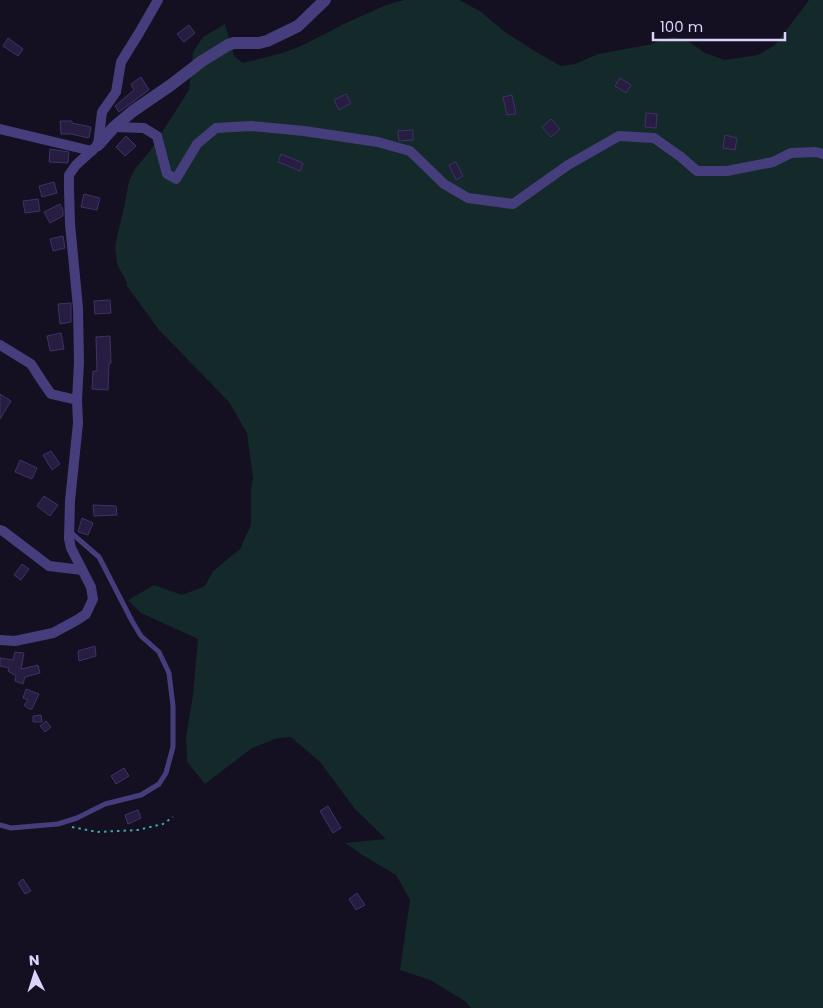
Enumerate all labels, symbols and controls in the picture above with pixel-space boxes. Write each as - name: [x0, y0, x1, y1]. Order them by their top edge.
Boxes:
- scale bar: [653, 10, 786, 42]
- text: 100 m: [660, 16, 703, 37]
- north arrow: [10, 948, 60, 998]
- text: N: [28, 950, 40, 970]

